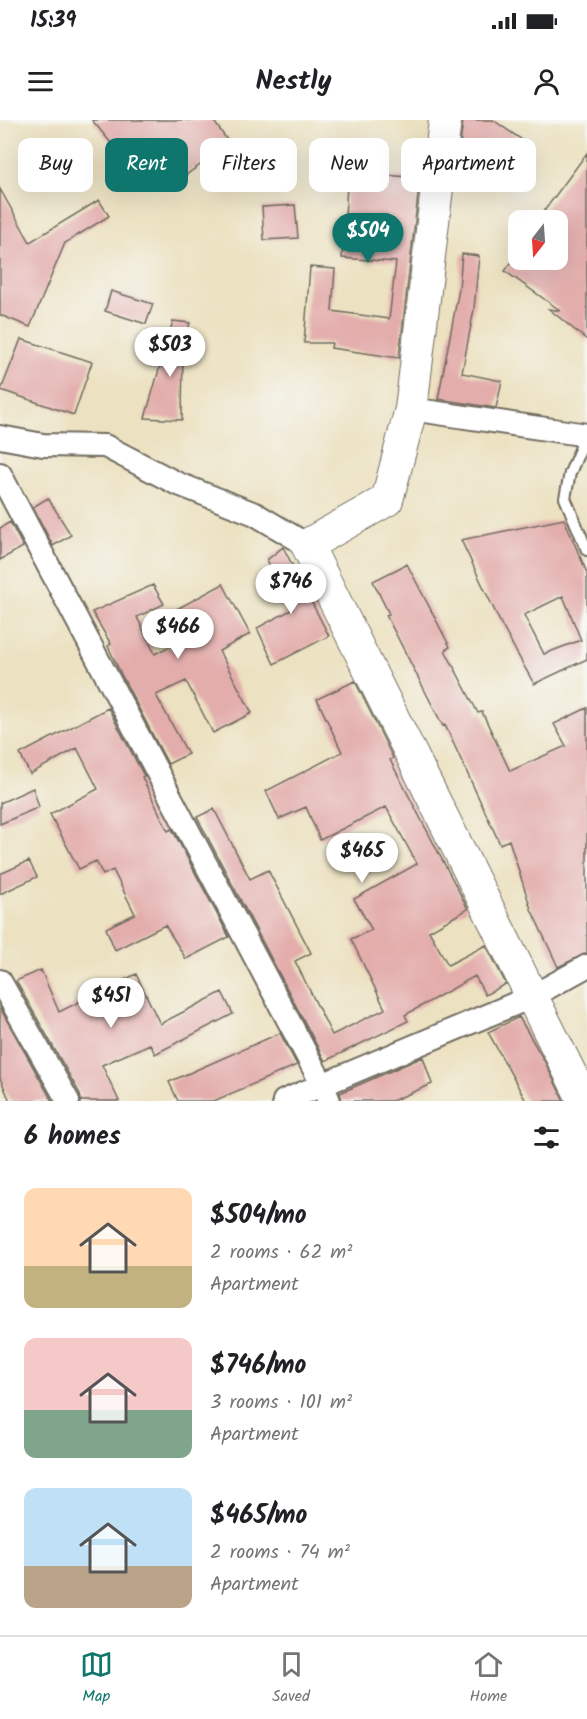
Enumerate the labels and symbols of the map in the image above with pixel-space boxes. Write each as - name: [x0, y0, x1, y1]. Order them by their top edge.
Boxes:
- north arrow: [508, 210, 568, 270]
- pin: $504: [332, 213, 404, 264]
- pin: $503: [134, 327, 206, 378]
- pin: $746: [255, 564, 327, 615]
- pin: $466: [142, 609, 214, 660]
- pin: $465: [326, 833, 398, 884]
- pin: $451: [75, 978, 147, 1029]

